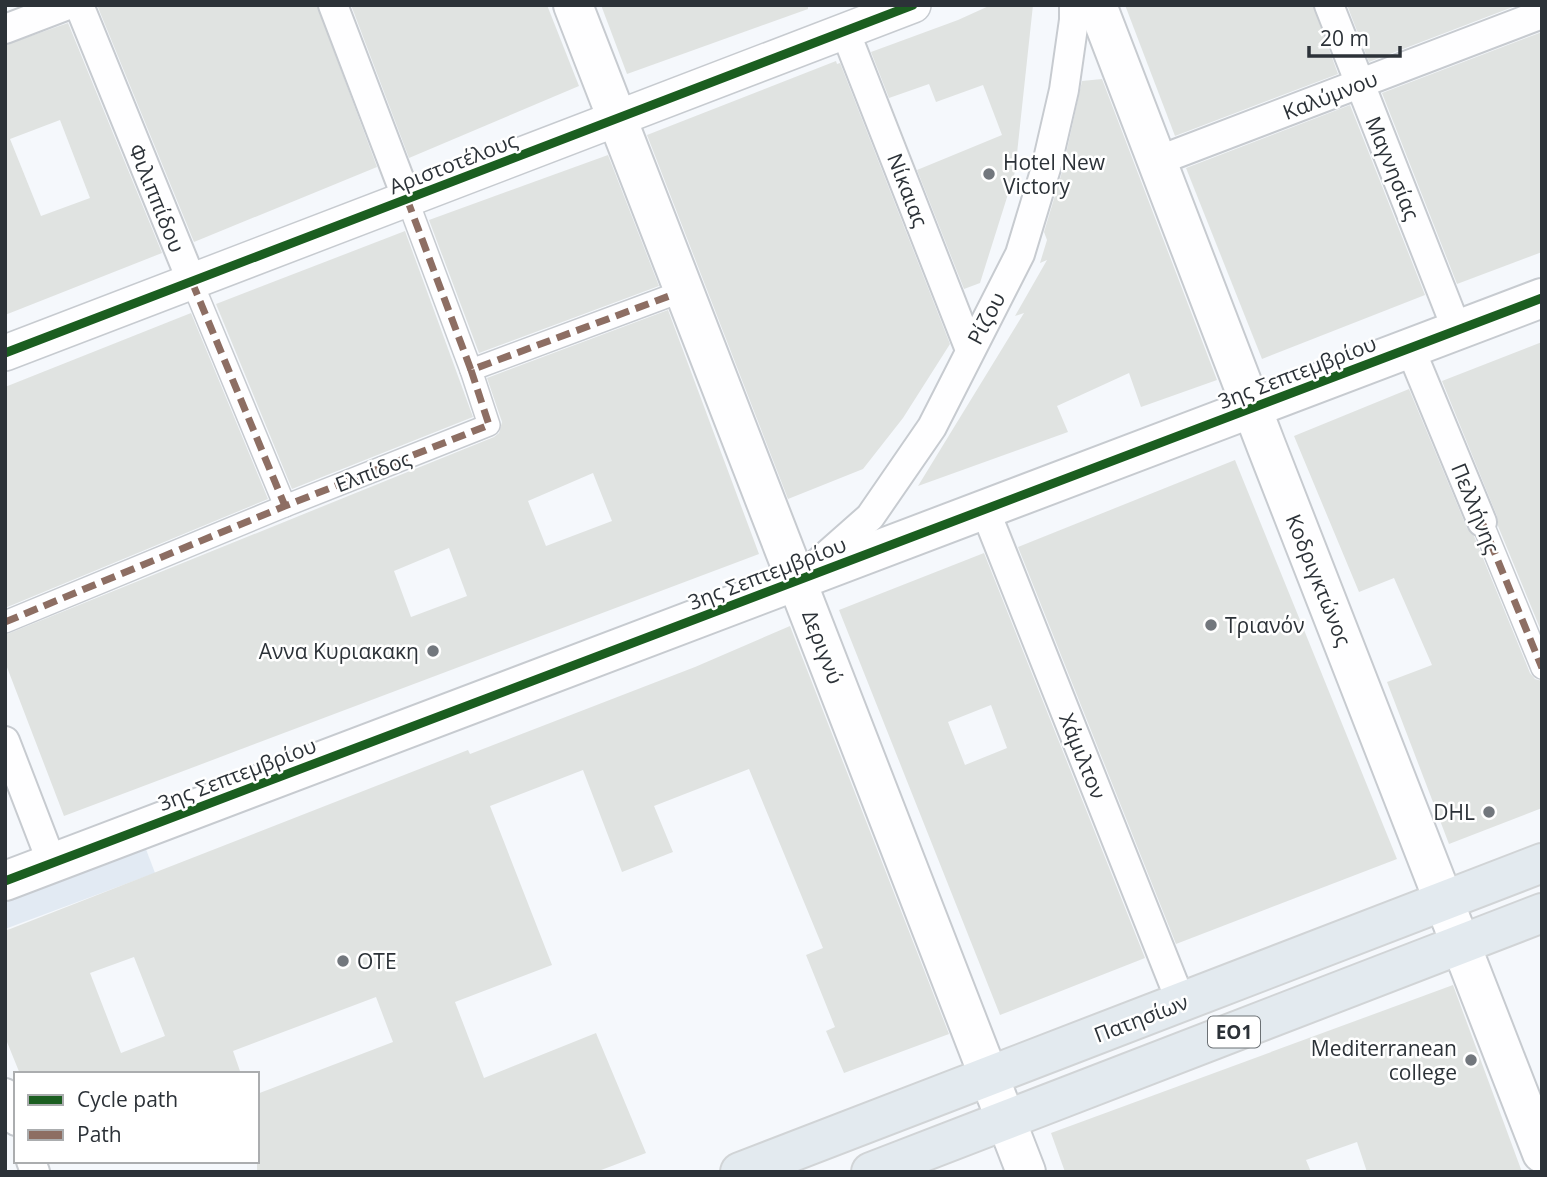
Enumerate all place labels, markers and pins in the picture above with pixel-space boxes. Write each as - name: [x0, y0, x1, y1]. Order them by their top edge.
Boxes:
- place label: Hotel New Victory: [1003, 148, 1106, 200]
- marker: Hotel New Victory: [981, 166, 997, 182]
- place label: Τριανόν: [1225, 611, 1305, 639]
- marker: Τριανόν: [1203, 617, 1219, 633]
- place label: Αννα Κυριακακη: [259, 637, 419, 665]
- marker: Αννα Κυριακακη: [425, 643, 441, 659]
- place label: DHL: [1433, 798, 1475, 826]
- marker: DHL: [1481, 804, 1497, 820]
- place label: ΟΤΕ: [357, 947, 397, 975]
- marker: ΟΤΕ: [335, 953, 351, 969]
- place label: Mediterranean college: [1311, 1034, 1457, 1086]
- marker: Mediterranean college: [1463, 1052, 1479, 1068]

